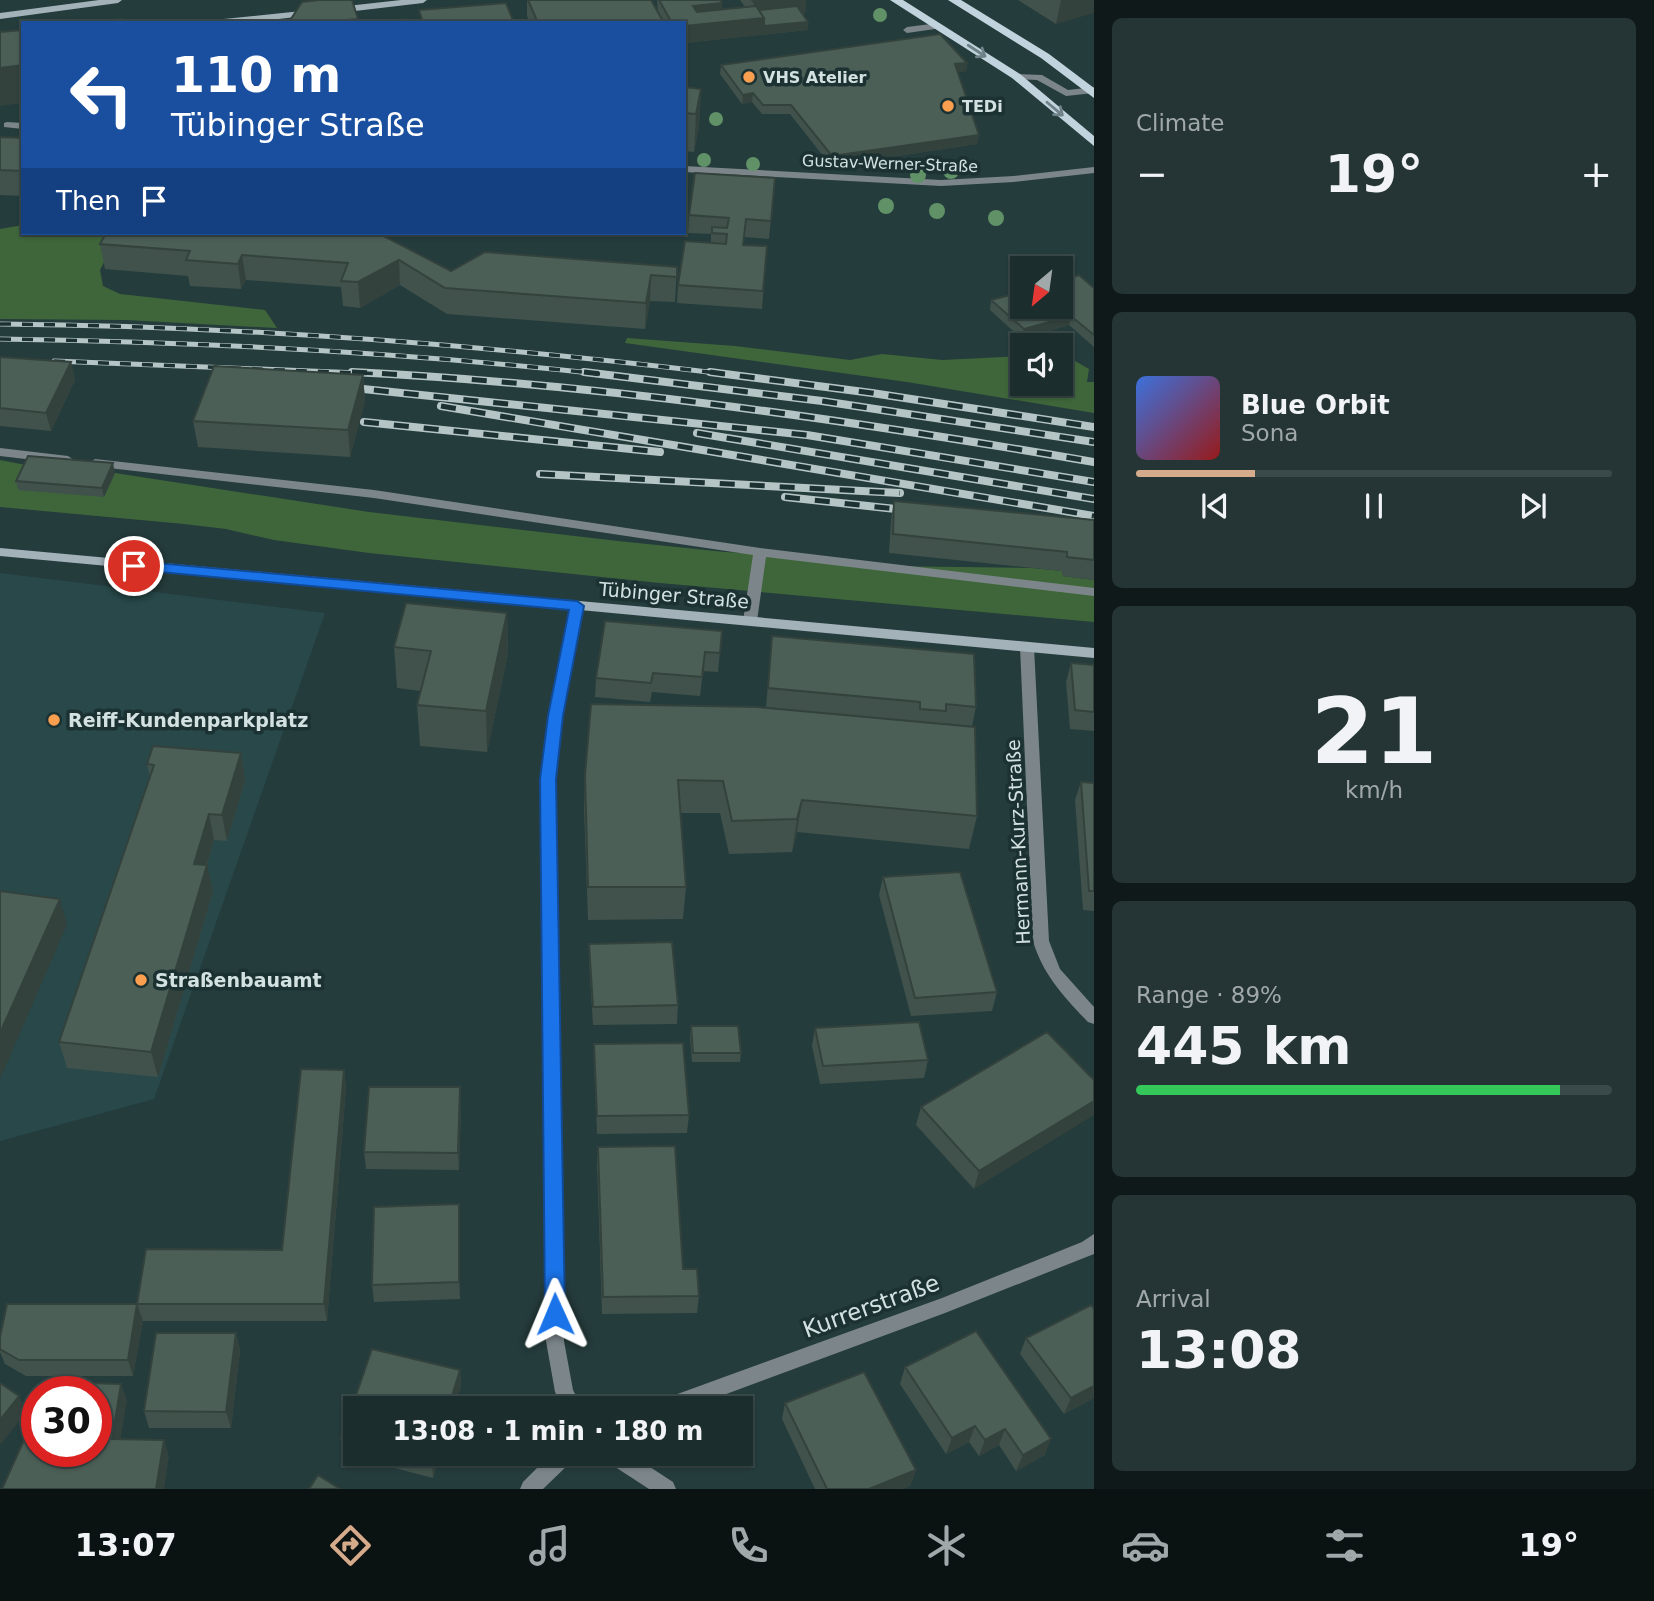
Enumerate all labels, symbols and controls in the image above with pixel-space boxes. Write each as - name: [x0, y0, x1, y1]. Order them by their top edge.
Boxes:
- one-way arrow: [967, 44, 987, 58]
- text: 110 m: [171, 47, 341, 104]
- icon: left: [56, 49, 147, 140]
- place label: VHS Atelier: [763, 68, 867, 87]
- marker: VHS Atelier: [741, 69, 757, 85]
- place label: TEDi: [962, 97, 1003, 116]
- marker: TEDi: [940, 98, 956, 114]
- one-way arrow: [1045, 101, 1063, 117]
- text: Tübinger Straße: [171, 106, 425, 144]
- text: Climate: [1136, 110, 1225, 136]
- text: 19°: [1325, 144, 1423, 204]
- street label: Gustav-Werner-Straße: [802, 151, 978, 176]
- text: −: [1136, 152, 1168, 196]
- text: +: [1580, 152, 1612, 196]
- icon: arrive: [135, 182, 173, 220]
- text: Then: [56, 186, 121, 216]
- north arrow: [1010, 256, 1073, 318]
- map controls: [1010, 256, 1073, 396]
- button: sound: [1010, 333, 1073, 396]
- text: Blue Orbit: [1241, 390, 1390, 420]
- text: Sona: [1241, 420, 1298, 446]
- icon: previous: [1196, 487, 1234, 525]
- icon: pause: [1355, 487, 1393, 525]
- icon: next: [1514, 487, 1552, 525]
- pin: [104, 536, 164, 596]
- icon: arrive: [115, 547, 153, 585]
- street label: Tübinger Straße: [597, 577, 750, 613]
- text: 21: [1311, 679, 1437, 784]
- place label: Reiff-Kundenparkplatz: [68, 709, 308, 731]
- marker: Reiff-Kundenparkplatz: [46, 712, 62, 728]
- street label: Hermann-Kurz-Straße: [1002, 739, 1034, 945]
- text: km/h: [1345, 777, 1403, 803]
- place label: Straßenbauamt: [155, 969, 322, 991]
- marker: Straßenbauamt: [133, 972, 149, 988]
- text: Range · 89%: [1136, 982, 1282, 1008]
- text: 445 km: [1136, 1016, 1351, 1076]
- street label: Kurrerstraße: [799, 1269, 943, 1343]
- position arrow: [518, 1277, 592, 1351]
- text: Arrival: [1136, 1286, 1211, 1312]
- text: 13:08: [1136, 1320, 1302, 1380]
- speed limit sign: 30: [21, 1376, 112, 1467]
- text: 13:08 · 1 min · 180 m: [393, 1416, 703, 1446]
- icon: directions: [326, 1521, 375, 1570]
- icon: music: [525, 1521, 574, 1570]
- icon: phone: [724, 1521, 773, 1570]
- icon: climate: [922, 1521, 971, 1570]
- icon: car: [1121, 1521, 1170, 1570]
- icon: filters: [1320, 1521, 1369, 1570]
- text: 13:07: [75, 1526, 177, 1564]
- text: 19°: [1519, 1526, 1579, 1564]

